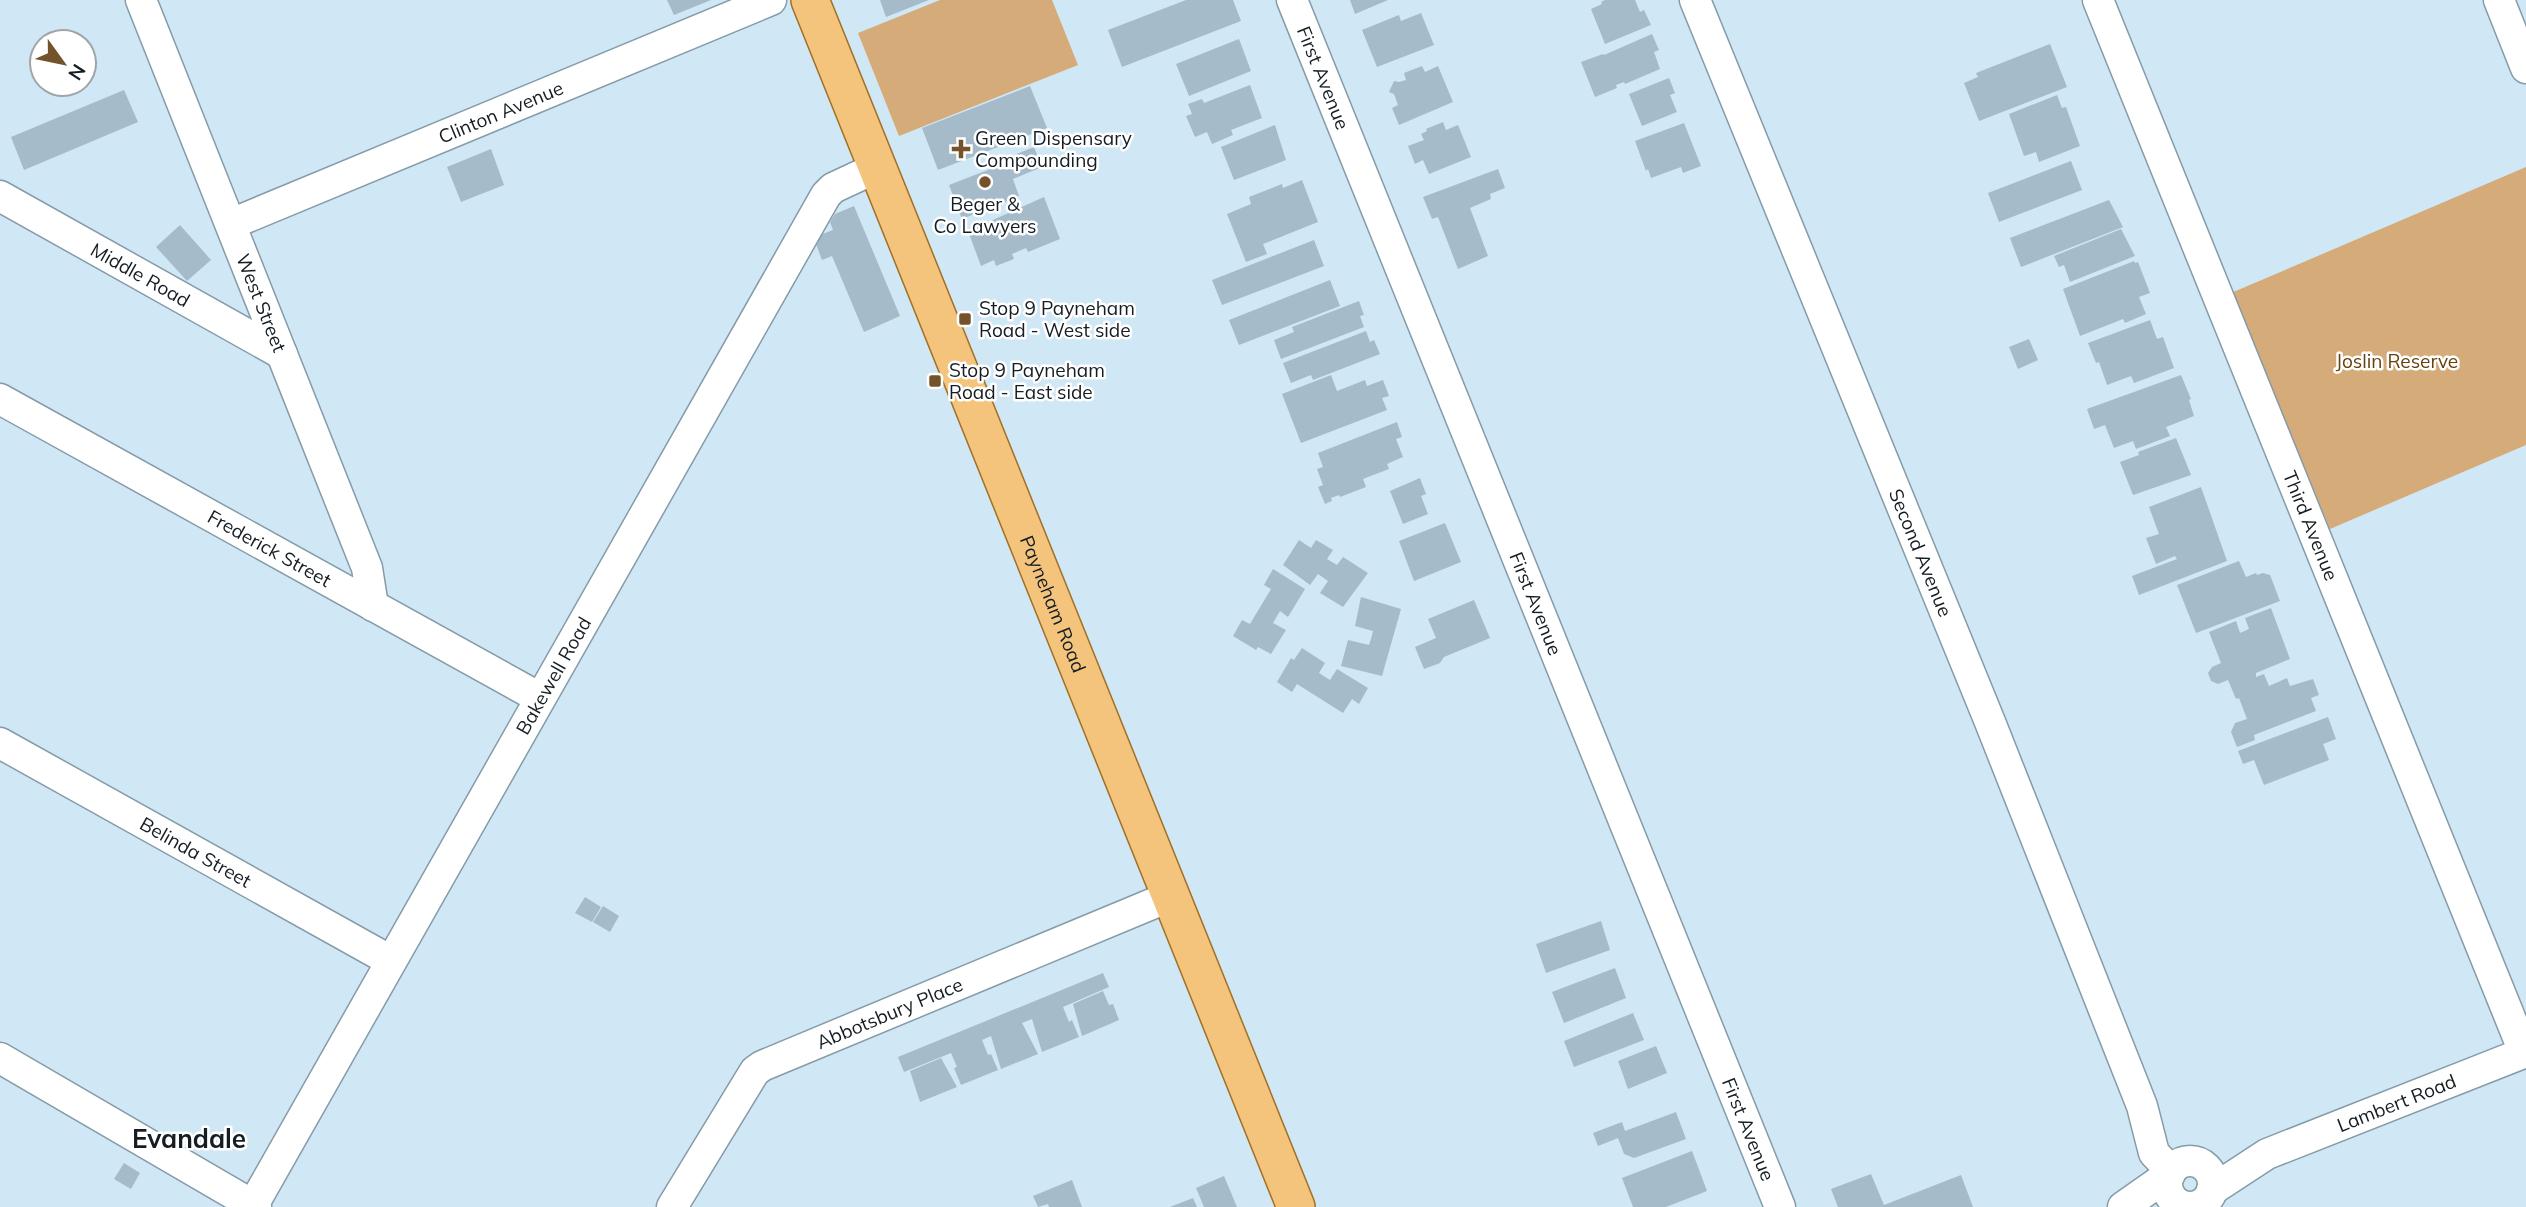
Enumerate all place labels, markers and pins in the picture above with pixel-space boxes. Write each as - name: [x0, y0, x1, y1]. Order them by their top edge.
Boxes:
- place label: Green Dispensary Compounding: [975, 126, 1132, 172]
- marker: Green Dispensary Compounding: [953, 141, 969, 157]
- marker: Beger & Co Lawyers: [977, 174, 993, 190]
- place label: Beger & Co Lawyers: [933, 192, 1037, 238]
- place label: Stop 9 Payneham Road - West side: [979, 296, 1135, 342]
- marker: Stop 9 Payneham Road - West side: [957, 311, 973, 327]
- place label: Stop 9 Payneham Road - East side: [949, 358, 1105, 404]
- marker: Stop 9 Payneham Road - East side: [927, 373, 943, 389]

